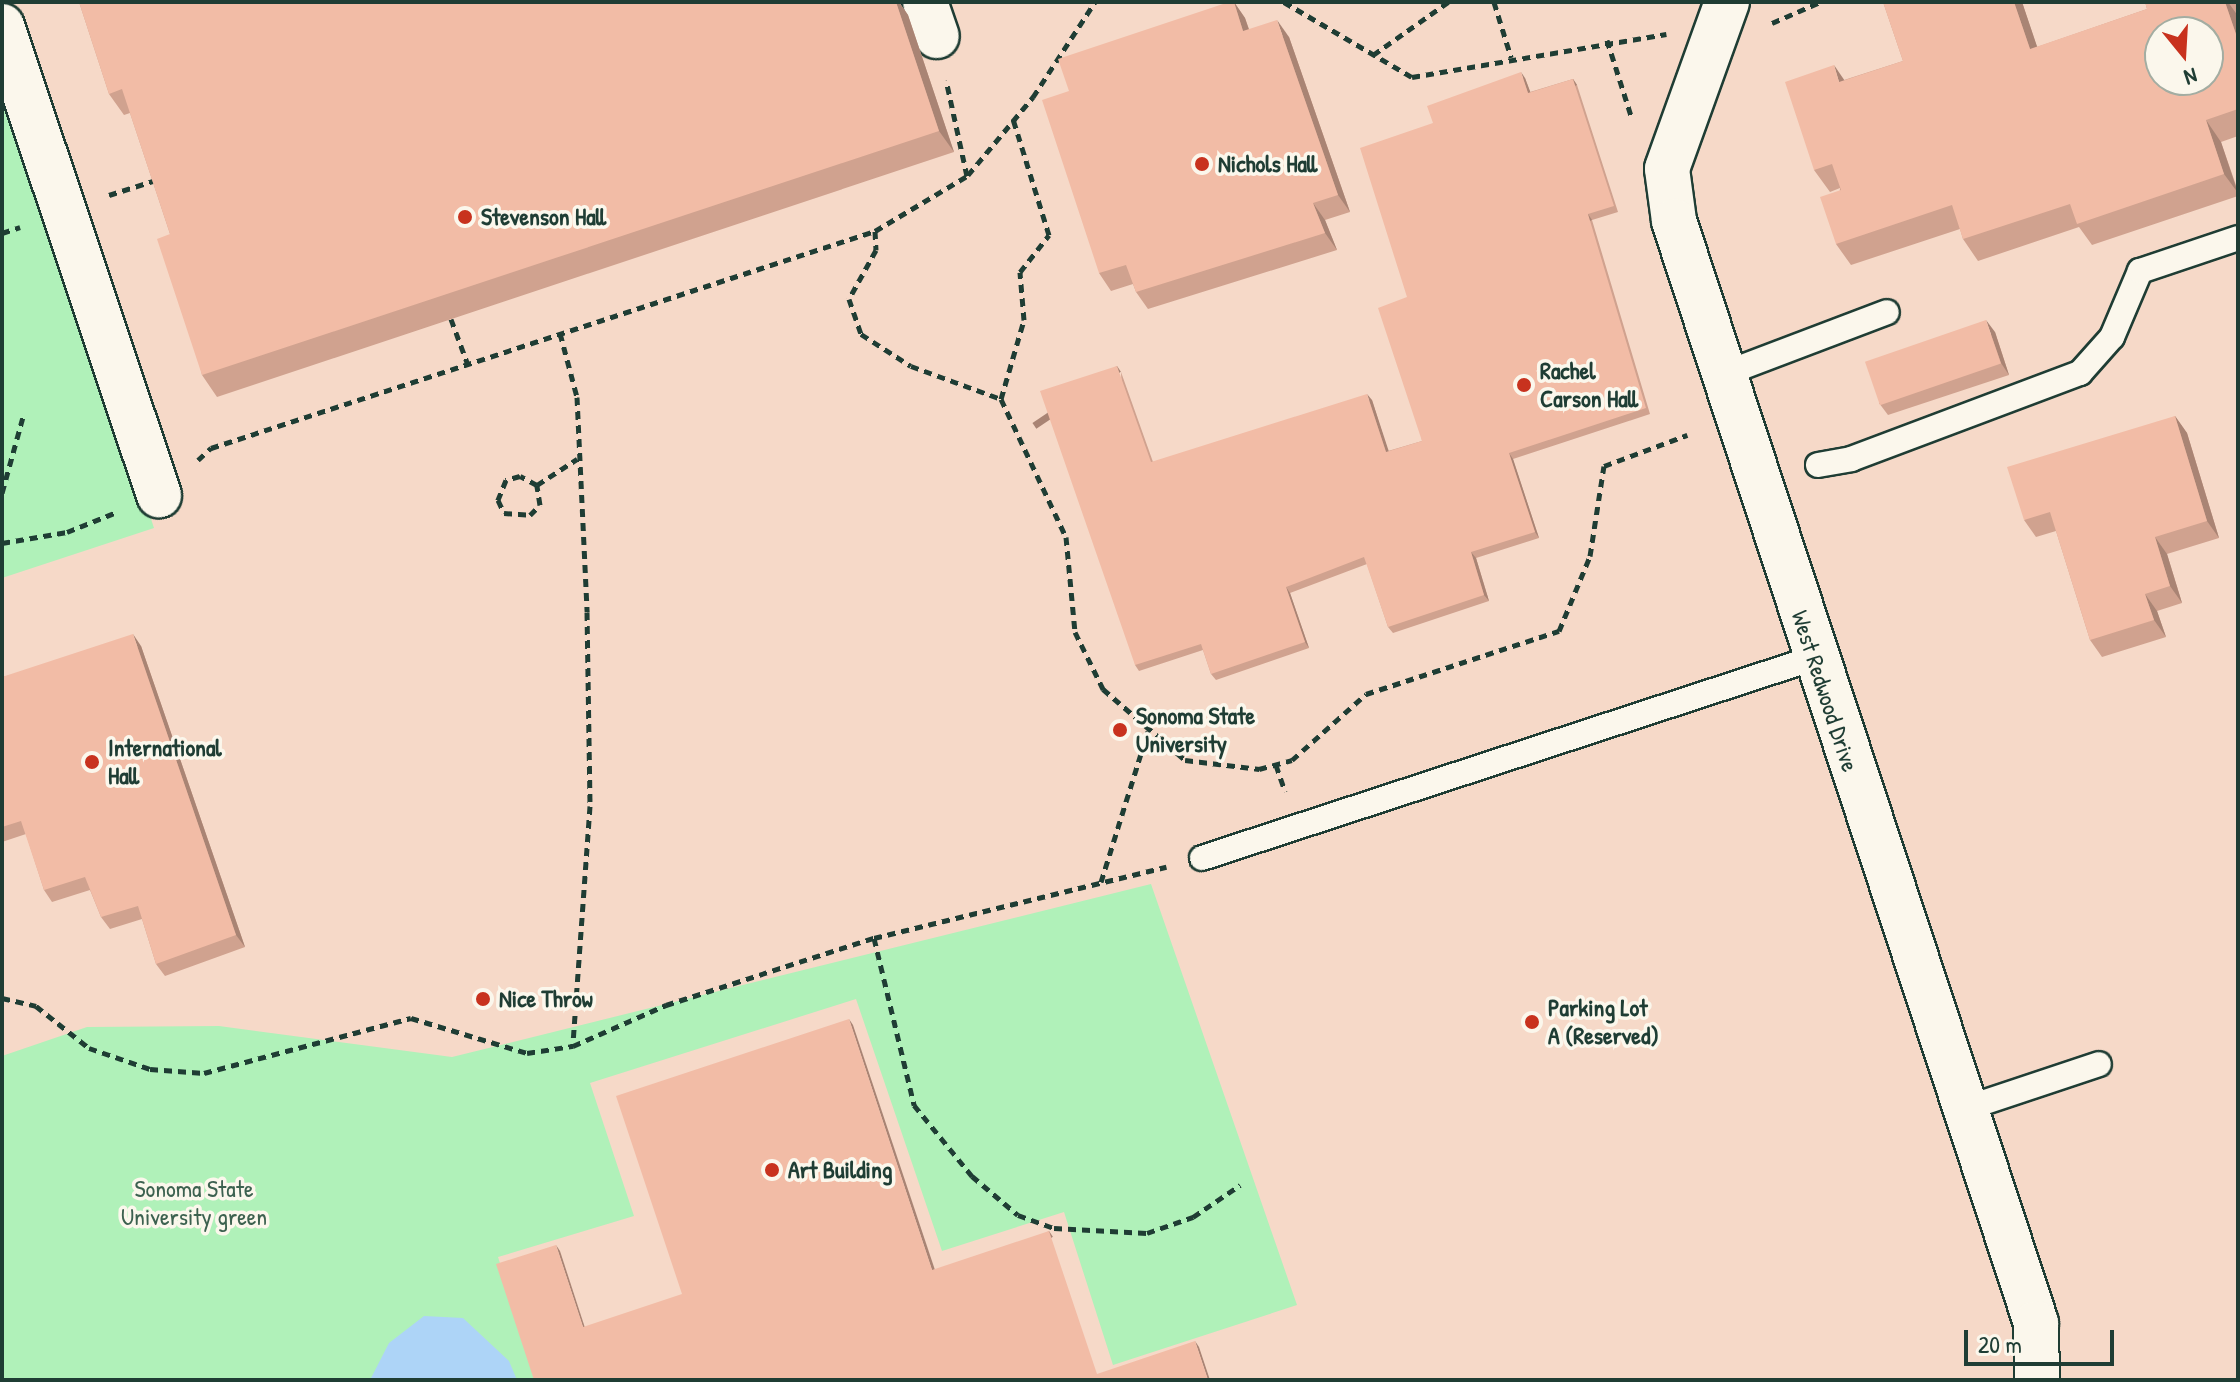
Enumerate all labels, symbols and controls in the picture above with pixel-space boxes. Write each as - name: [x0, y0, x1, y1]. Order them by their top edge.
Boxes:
- north arrow: [2144, 16, 2224, 96]
- text: N: [2181, 61, 2201, 93]
- place label: Nichols Hall: [1218, 150, 1317, 178]
- marker: Nichols Hall: [1193, 155, 1211, 173]
- place label: Stevenson Hall: [481, 203, 606, 231]
- marker: Stevenson Hall: [456, 208, 474, 226]
- place label: Rachel Carson Hall: [1540, 357, 1638, 413]
- marker: Rachel Carson Hall: [1515, 376, 1533, 394]
- street label: West Redwood Drive: [1785, 607, 1865, 775]
- place label: Sonoma State University: [1136, 702, 1255, 758]
- marker: Sonoma State University: [1111, 721, 1129, 739]
- place label: International Hall: [108, 734, 222, 790]
- marker: International Hall: [83, 753, 101, 771]
- place label: Nice Throw: [499, 985, 593, 1013]
- marker: Nice Throw: [474, 990, 492, 1008]
- place label: Parking Lot A (Reserved): [1548, 994, 1659, 1050]
- marker: Parking Lot A (Reserved): [1523, 1013, 1541, 1031]
- place label: Art Building: [788, 1156, 893, 1184]
- marker: Art Building: [763, 1161, 781, 1179]
- park label: Sonoma State University green: [121, 1175, 267, 1231]
- scale bar: [1968, 1314, 2118, 1364]
- text: 20 m: [1978, 1328, 2022, 1360]

